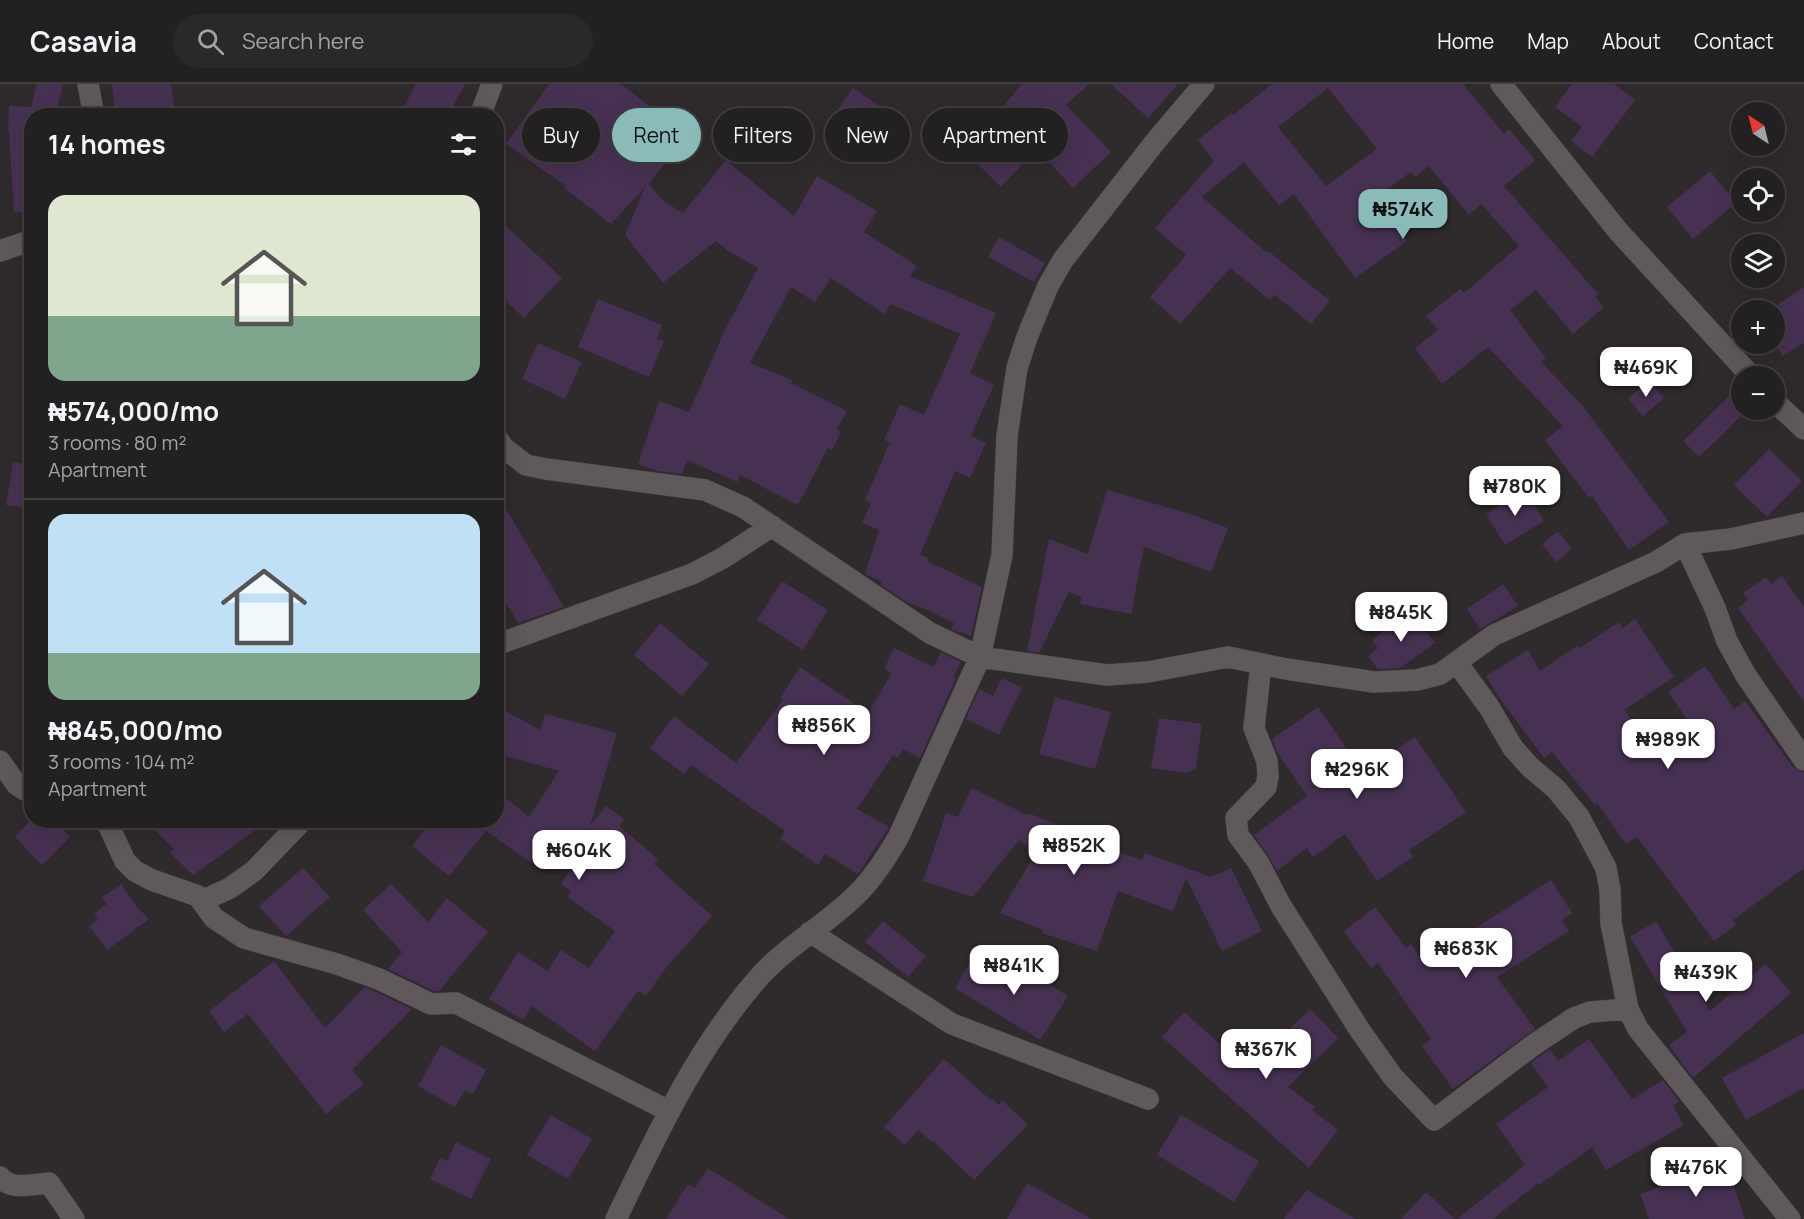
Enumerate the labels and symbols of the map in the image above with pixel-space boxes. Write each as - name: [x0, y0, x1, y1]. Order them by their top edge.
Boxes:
- north arrow: [1731, 102, 1785, 156]
- pin: ₦574K: [1361, 189, 1445, 240]
- pin: ₦469K: [1604, 347, 1688, 398]
- pin: ₦780K: [1473, 466, 1557, 517]
- pin: ₦845K: [1359, 592, 1443, 643]
- pin: ₦856K: [782, 705, 866, 756]
- pin: ₦989K: [1626, 719, 1710, 770]
- pin: ₦296K: [1315, 749, 1399, 800]
- pin: ₦852K: [1032, 825, 1116, 876]
- pin: ₦604K: [537, 830, 621, 881]
- pin: ₦683K: [1424, 928, 1508, 979]
- pin: ₦841K: [972, 945, 1056, 996]
- pin: ₦439K: [1664, 952, 1748, 1003]
- pin: ₦367K: [1224, 1029, 1308, 1080]
- pin: ₦476K: [1654, 1147, 1738, 1198]

